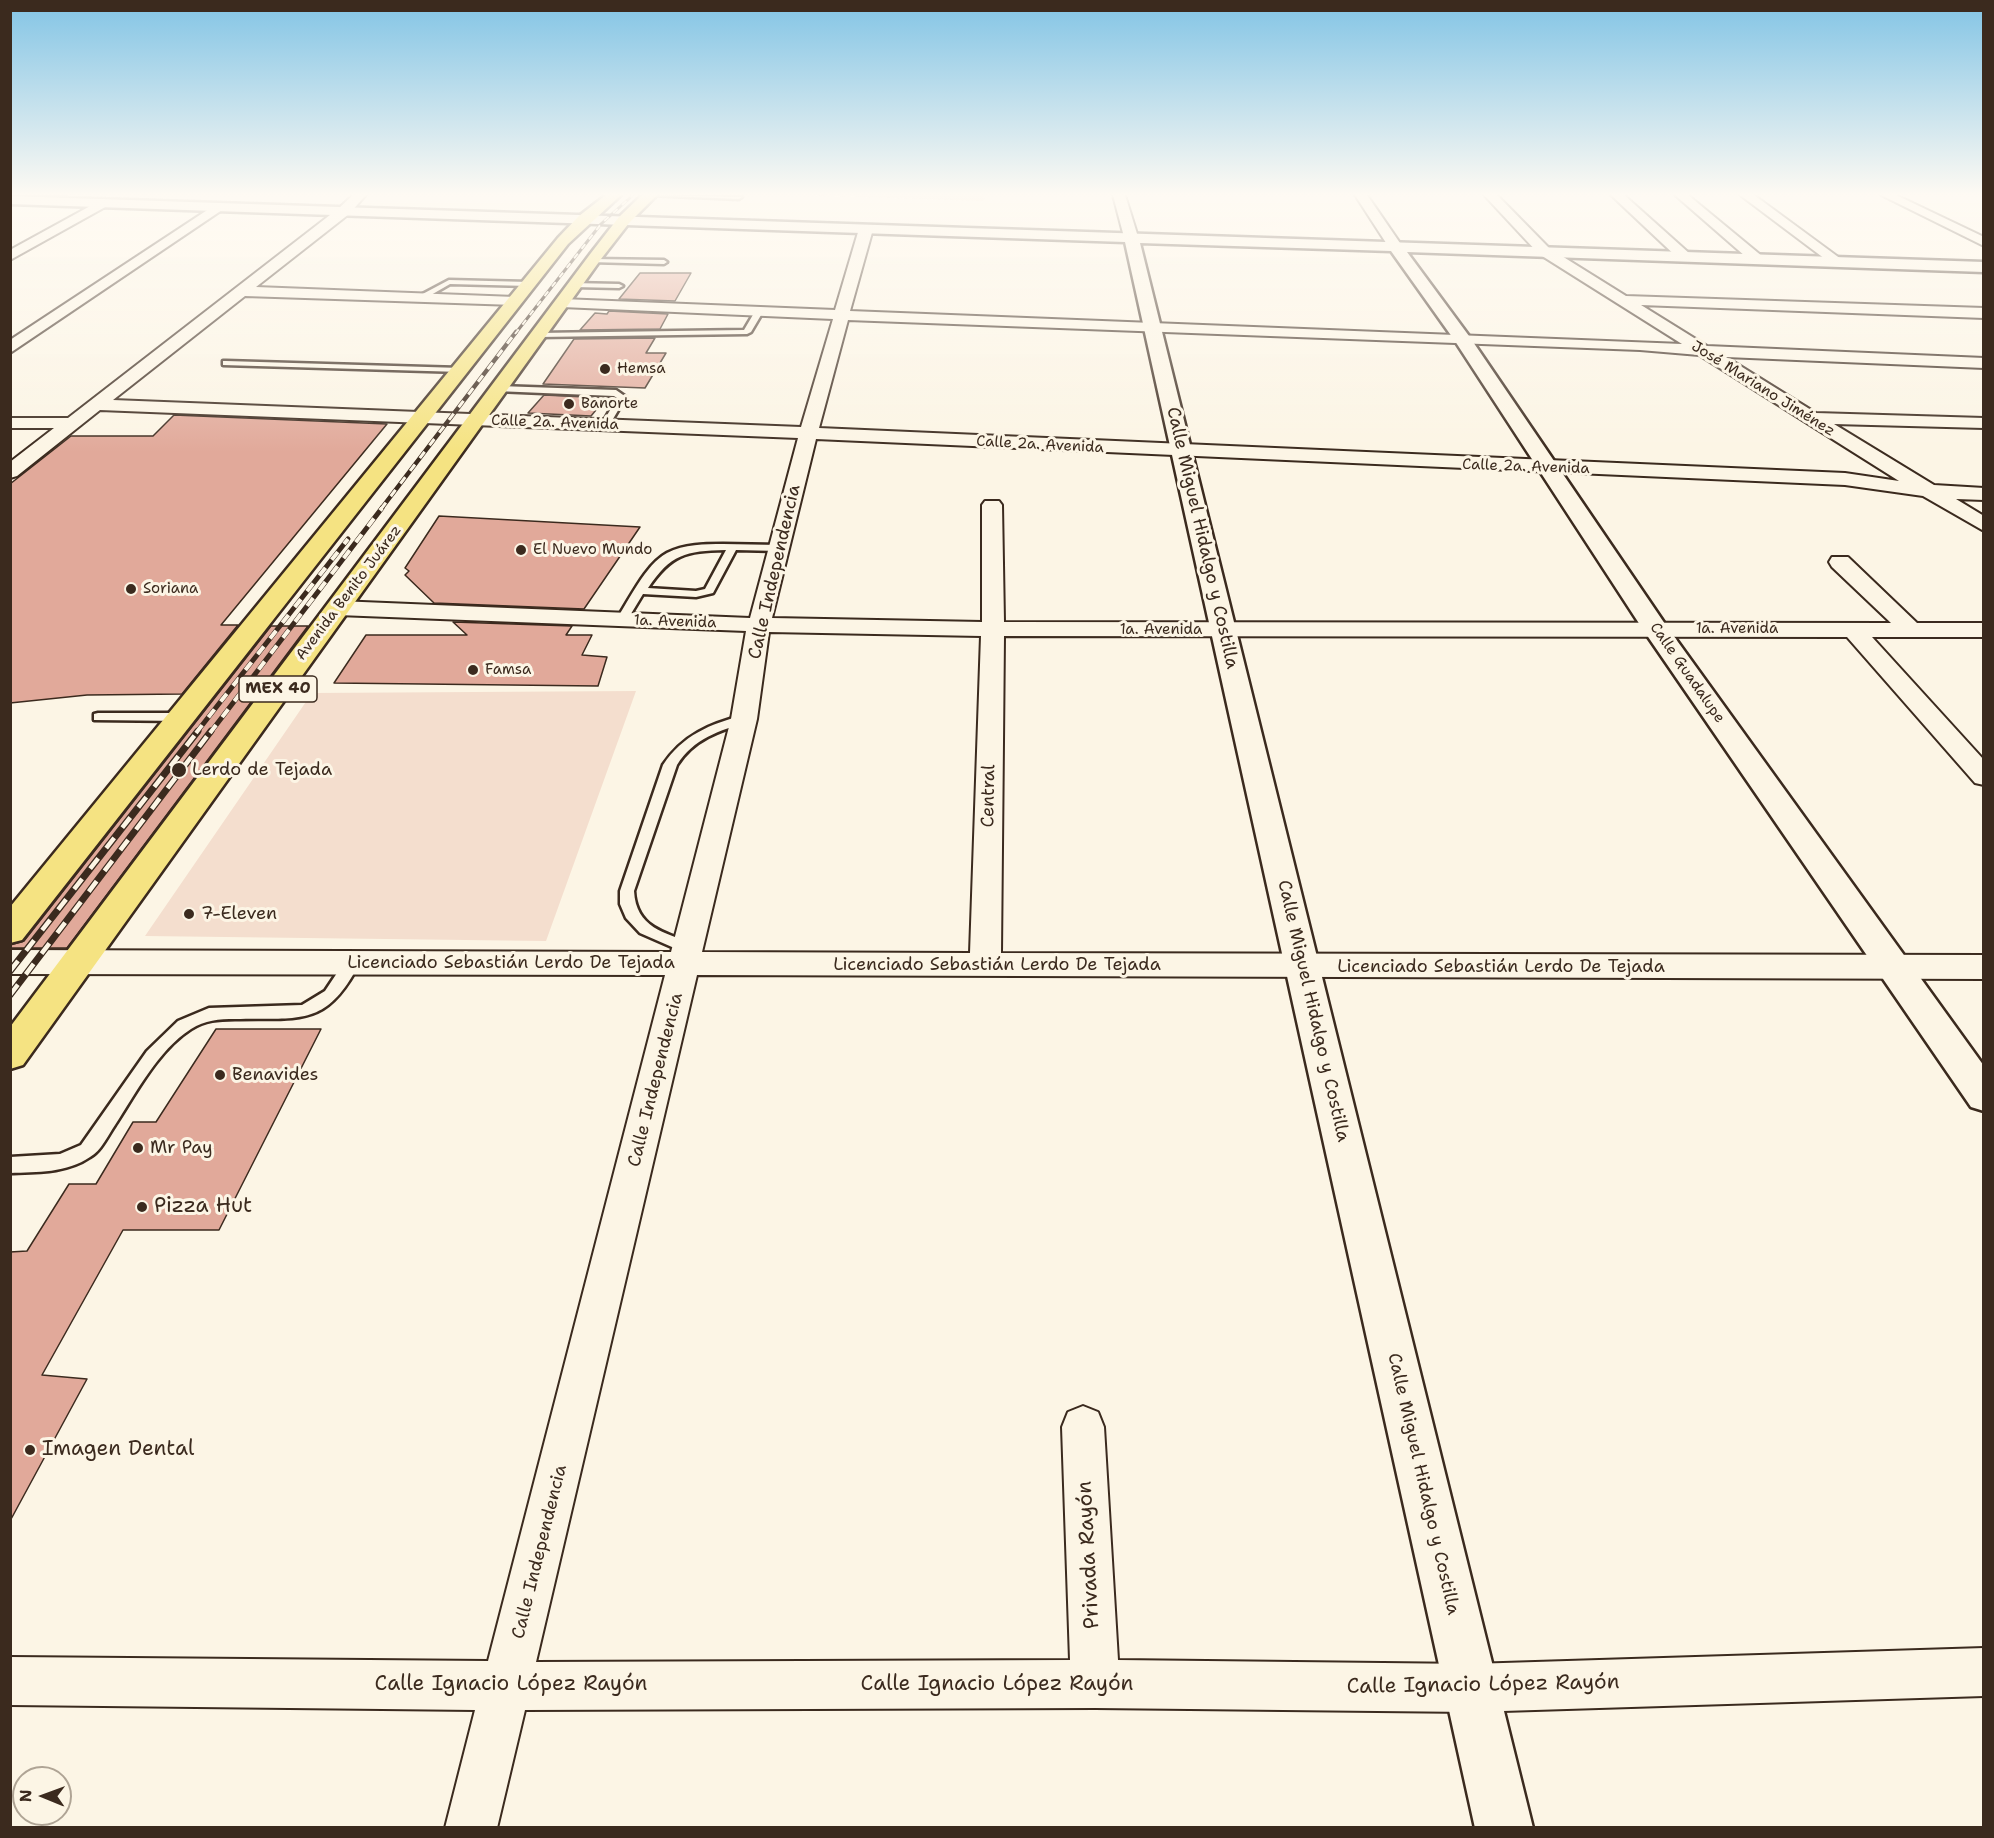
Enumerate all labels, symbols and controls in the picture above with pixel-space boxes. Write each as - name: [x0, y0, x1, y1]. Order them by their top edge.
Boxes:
- street label: José Mariano Jiménez: [1688, 337, 1838, 441]
- place label: Hemsa: [617, 360, 665, 378]
- marker: Hemsa: [598, 362, 612, 376]
- place label: Banorte: [581, 395, 638, 413]
- marker: Banorte: [562, 397, 576, 411]
- street label: Calle Miguel Hidalgo y Costilla: [1161, 405, 1243, 671]
- street label: Calle 2a. Avenida: [491, 412, 619, 434]
- street label: Calle 2a. Avenida: [976, 433, 1104, 457]
- street label: Calle 2a. Avenida: [1462, 456, 1590, 478]
- street label: Calle Independencia: [744, 483, 806, 661]
- street label: Avenida Benito Juárez: [292, 522, 406, 664]
- place label: El Nuevo Mundo: [533, 541, 652, 559]
- marker: El Nuevo Mundo: [514, 543, 528, 557]
- place label: Soriana: [143, 580, 198, 598]
- marker: Soriana: [124, 582, 138, 596]
- street label: 1a. Avenida: [633, 612, 717, 632]
- street label: Calle Guadalupe: [1646, 619, 1728, 727]
- street label: 1a. Avenida: [1696, 620, 1778, 638]
- street label: 1a. Avenida: [1120, 621, 1202, 639]
- place label: Famsa: [485, 661, 531, 679]
- marker: Famsa: [466, 663, 480, 677]
- road number: MEX 40: [239, 676, 317, 702]
- place label: Lerdo de Tejada: [192, 759, 332, 781]
- marker: Lerdo de Tejada: [170, 761, 188, 779]
- street label: Central: [978, 764, 1000, 828]
- street label: Calle Miguel Hidalgo y Costilla: [1272, 878, 1354, 1144]
- place label: 7-Eleven: [201, 903, 277, 925]
- marker: 7-Eleven: [182, 907, 196, 921]
- street label: Licenciado Sebastián Lerdo De Tejada: [347, 952, 675, 974]
- street label: Licenciado Sebastián Lerdo De Tejada: [833, 954, 1161, 976]
- street label: Licenciado Sebastián Lerdo De Tejada: [1337, 956, 1665, 978]
- street label: Calle Independencia: [624, 991, 688, 1169]
- place label: Benavides: [232, 1064, 319, 1086]
- marker: Benavides: [213, 1068, 227, 1082]
- place label: Mr Pay: [150, 1137, 213, 1159]
- marker: Mr Pay: [131, 1141, 145, 1155]
- place label: Pizza Hut: [154, 1194, 252, 1220]
- marker: Pizza Hut: [135, 1200, 149, 1214]
- street label: Calle Miguel Hidalgo y Costilla: [1382, 1351, 1464, 1617]
- place label: Imagen Dental: [42, 1437, 194, 1463]
- marker: Imagen Dental: [23, 1443, 37, 1457]
- street label: Calle Independencia: [508, 1463, 572, 1641]
- street label: Privada Rayón: [1073, 1480, 1105, 1630]
- street label: Calle Ignacio López Rayón: [1346, 1670, 1620, 1700]
- street label: Calle Ignacio López Rayón: [375, 1672, 647, 1698]
- street label: Calle Ignacio López Rayón: [861, 1672, 1133, 1698]
- north arrow: [12, 1766, 72, 1826]
- text: N: [15, 1789, 36, 1802]

